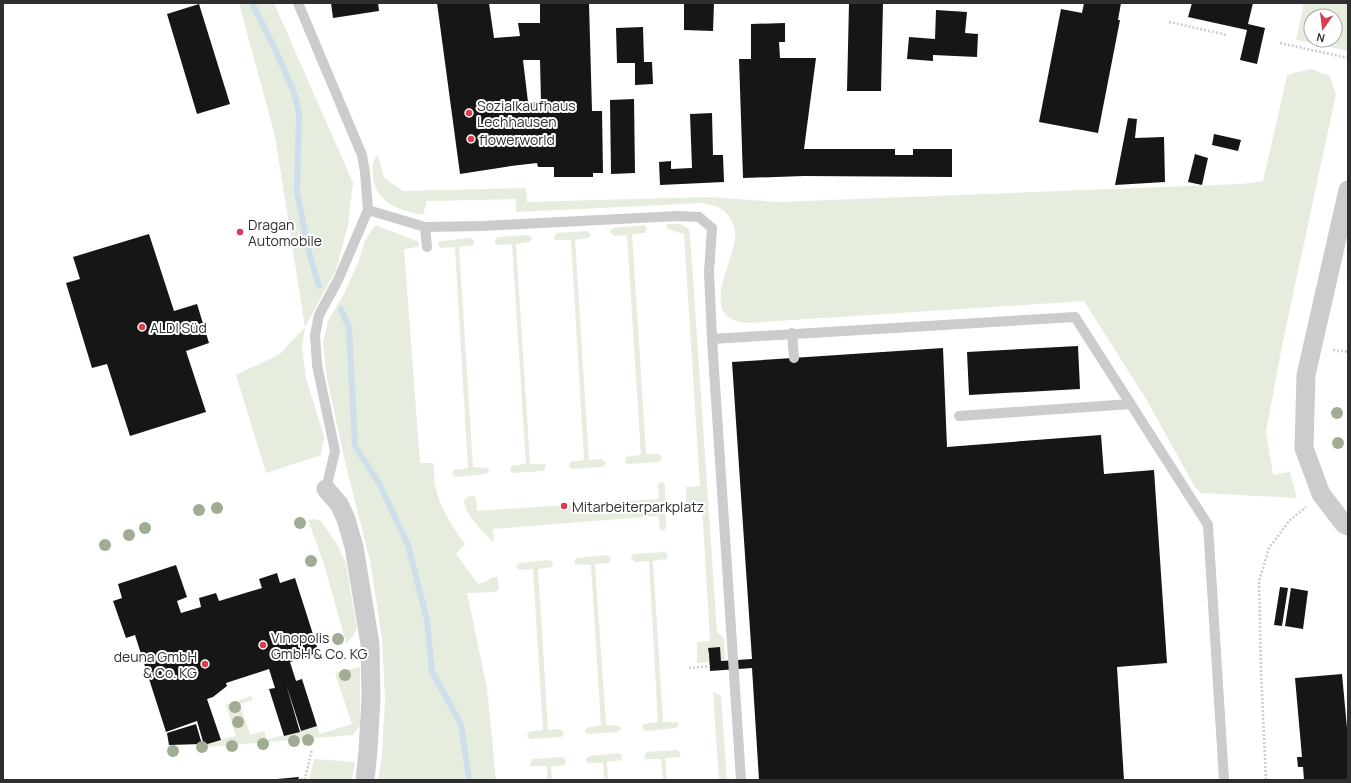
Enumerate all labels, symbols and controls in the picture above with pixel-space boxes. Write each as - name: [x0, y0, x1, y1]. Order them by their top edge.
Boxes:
- north arrow: [1303, 8, 1343, 48]
- text: N: [1315, 30, 1326, 46]
- place label: Sozialkaufhaus Lechhausen: [477, 96, 576, 131]
- marker: Sozialkaufhaus Lechhausen: [464, 108, 474, 118]
- place label: flowerworld: [479, 130, 555, 149]
- marker: flowerworld: [466, 134, 476, 144]
- place label: Dragan Automobile: [248, 215, 322, 250]
- marker: Dragan Automobile: [235, 227, 245, 237]
- place label: ALDI Süd: [150, 318, 207, 337]
- marker: ALDI Süd: [137, 322, 147, 332]
- place label: Mitarbeiterparkplatz: [572, 497, 704, 516]
- marker: Mitarbeiterparkplatz: [559, 501, 569, 511]
- place label: Vinopolis GmbH & Co. KG: [271, 628, 368, 663]
- marker: Vinopolis GmbH & Co. KG: [258, 640, 268, 650]
- place label: deuna GmbH & Co. KG: [114, 647, 197, 682]
- marker: deuna GmbH & Co. KG: [200, 659, 210, 669]

